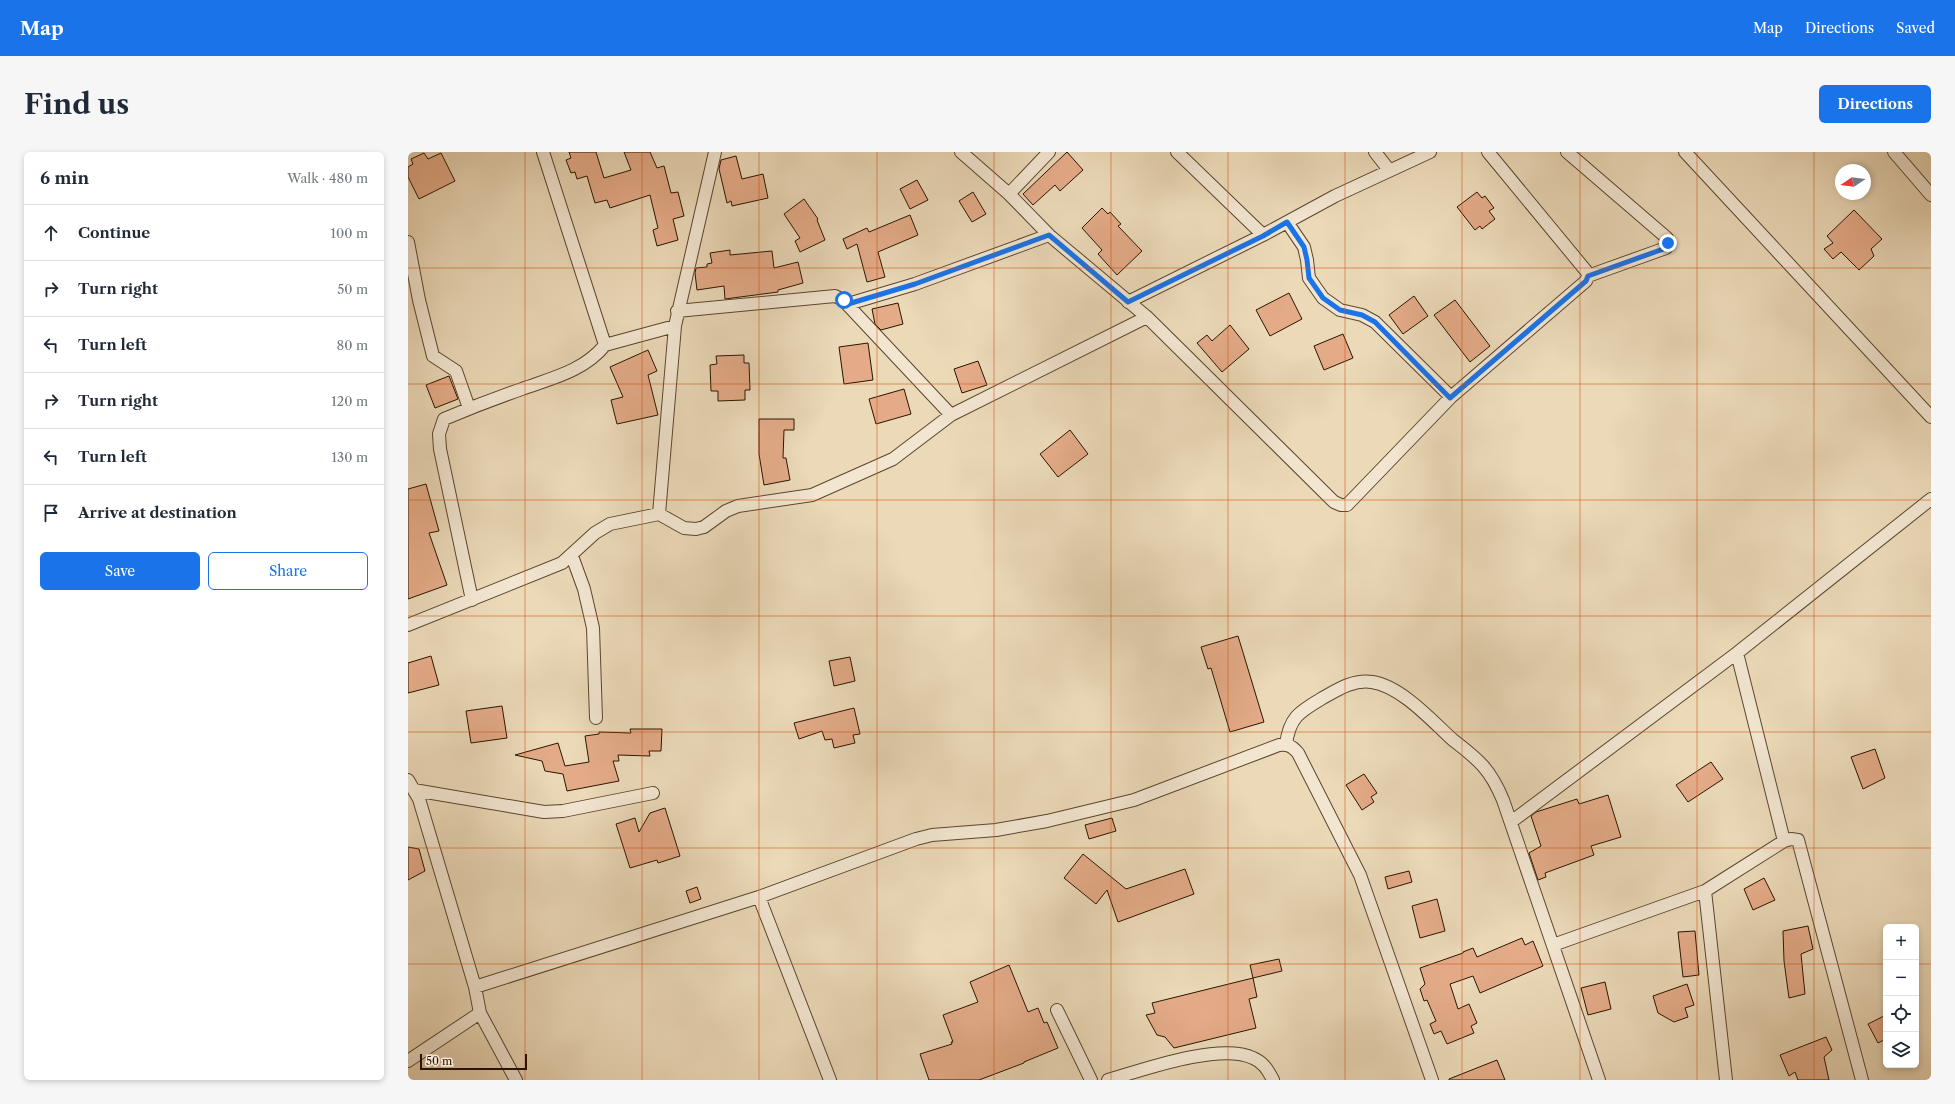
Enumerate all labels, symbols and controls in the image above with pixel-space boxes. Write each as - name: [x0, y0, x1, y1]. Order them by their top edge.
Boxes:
- text: Map: [20, 17, 64, 40]
- text: Map: [1753, 19, 1783, 37]
- text: Directions: [1805, 19, 1874, 37]
- text: Saved: [1896, 19, 1935, 37]
- button: Directions: [1819, 85, 1931, 123]
- text: Find us: [24, 87, 129, 121]
- north arrow: [1835, 164, 1871, 200]
- text: 6 min: [40, 168, 89, 188]
- text: Walk · 480 m: [287, 170, 368, 186]
- icon: ahead: [40, 222, 62, 244]
- text: Continue: [78, 223, 150, 242]
- text: 100 m: [330, 225, 368, 241]
- route end: [1659, 234, 1677, 252]
- icon: right: [40, 278, 62, 300]
- text: Turn right: [78, 279, 158, 298]
- text: 50 m: [337, 281, 368, 297]
- route start: [835, 291, 853, 309]
- icon: left: [40, 334, 62, 356]
- text: Turn left: [78, 335, 147, 354]
- text: 80 m: [336, 337, 368, 353]
- icon: right: [40, 390, 62, 412]
- text: Turn right: [78, 391, 158, 410]
- text: 120 m: [331, 393, 368, 409]
- icon: left: [40, 446, 62, 468]
- text: Turn left: [78, 447, 147, 466]
- text: 130 m: [332, 449, 368, 465]
- icon: arrive: [40, 502, 62, 524]
- text: Arrive at destination: [78, 503, 237, 522]
- button: Save: [40, 552, 200, 590]
- button: Share: [208, 552, 368, 590]
- map controls: [1883, 924, 1919, 1068]
- button: +: [1883, 924, 1919, 960]
- button: −: [1883, 960, 1919, 996]
- button: locate: [1883, 996, 1919, 1032]
- button: layers: [1883, 1032, 1919, 1068]
- scale bar: [420, 1052, 527, 1071]
- text: 50 m: [426, 1054, 452, 1068]

